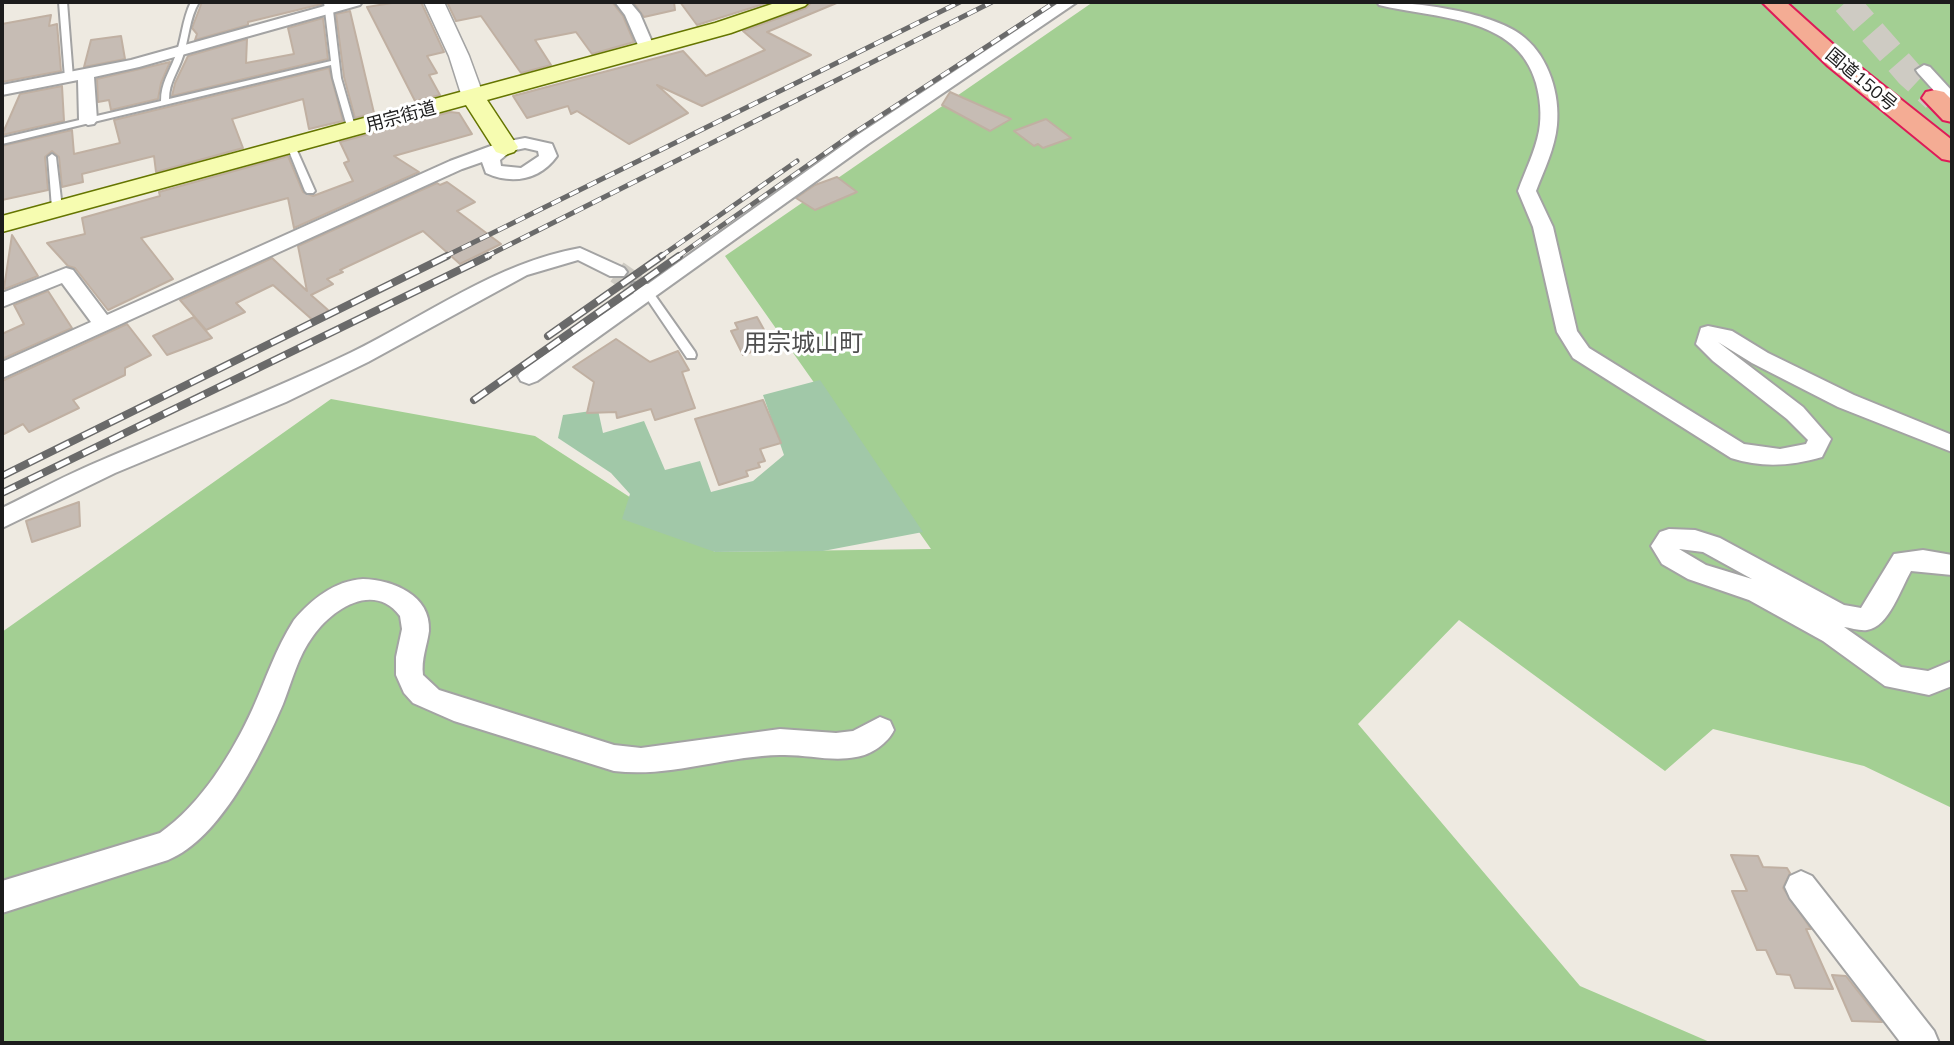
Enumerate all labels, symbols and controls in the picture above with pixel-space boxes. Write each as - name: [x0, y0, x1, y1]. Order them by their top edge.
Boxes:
- street label: 国道150号: [1821, 44, 1901, 116]
- street label: 用宗街道: [363, 97, 439, 137]
- district label: 用宗城山町: [743, 330, 863, 358]

